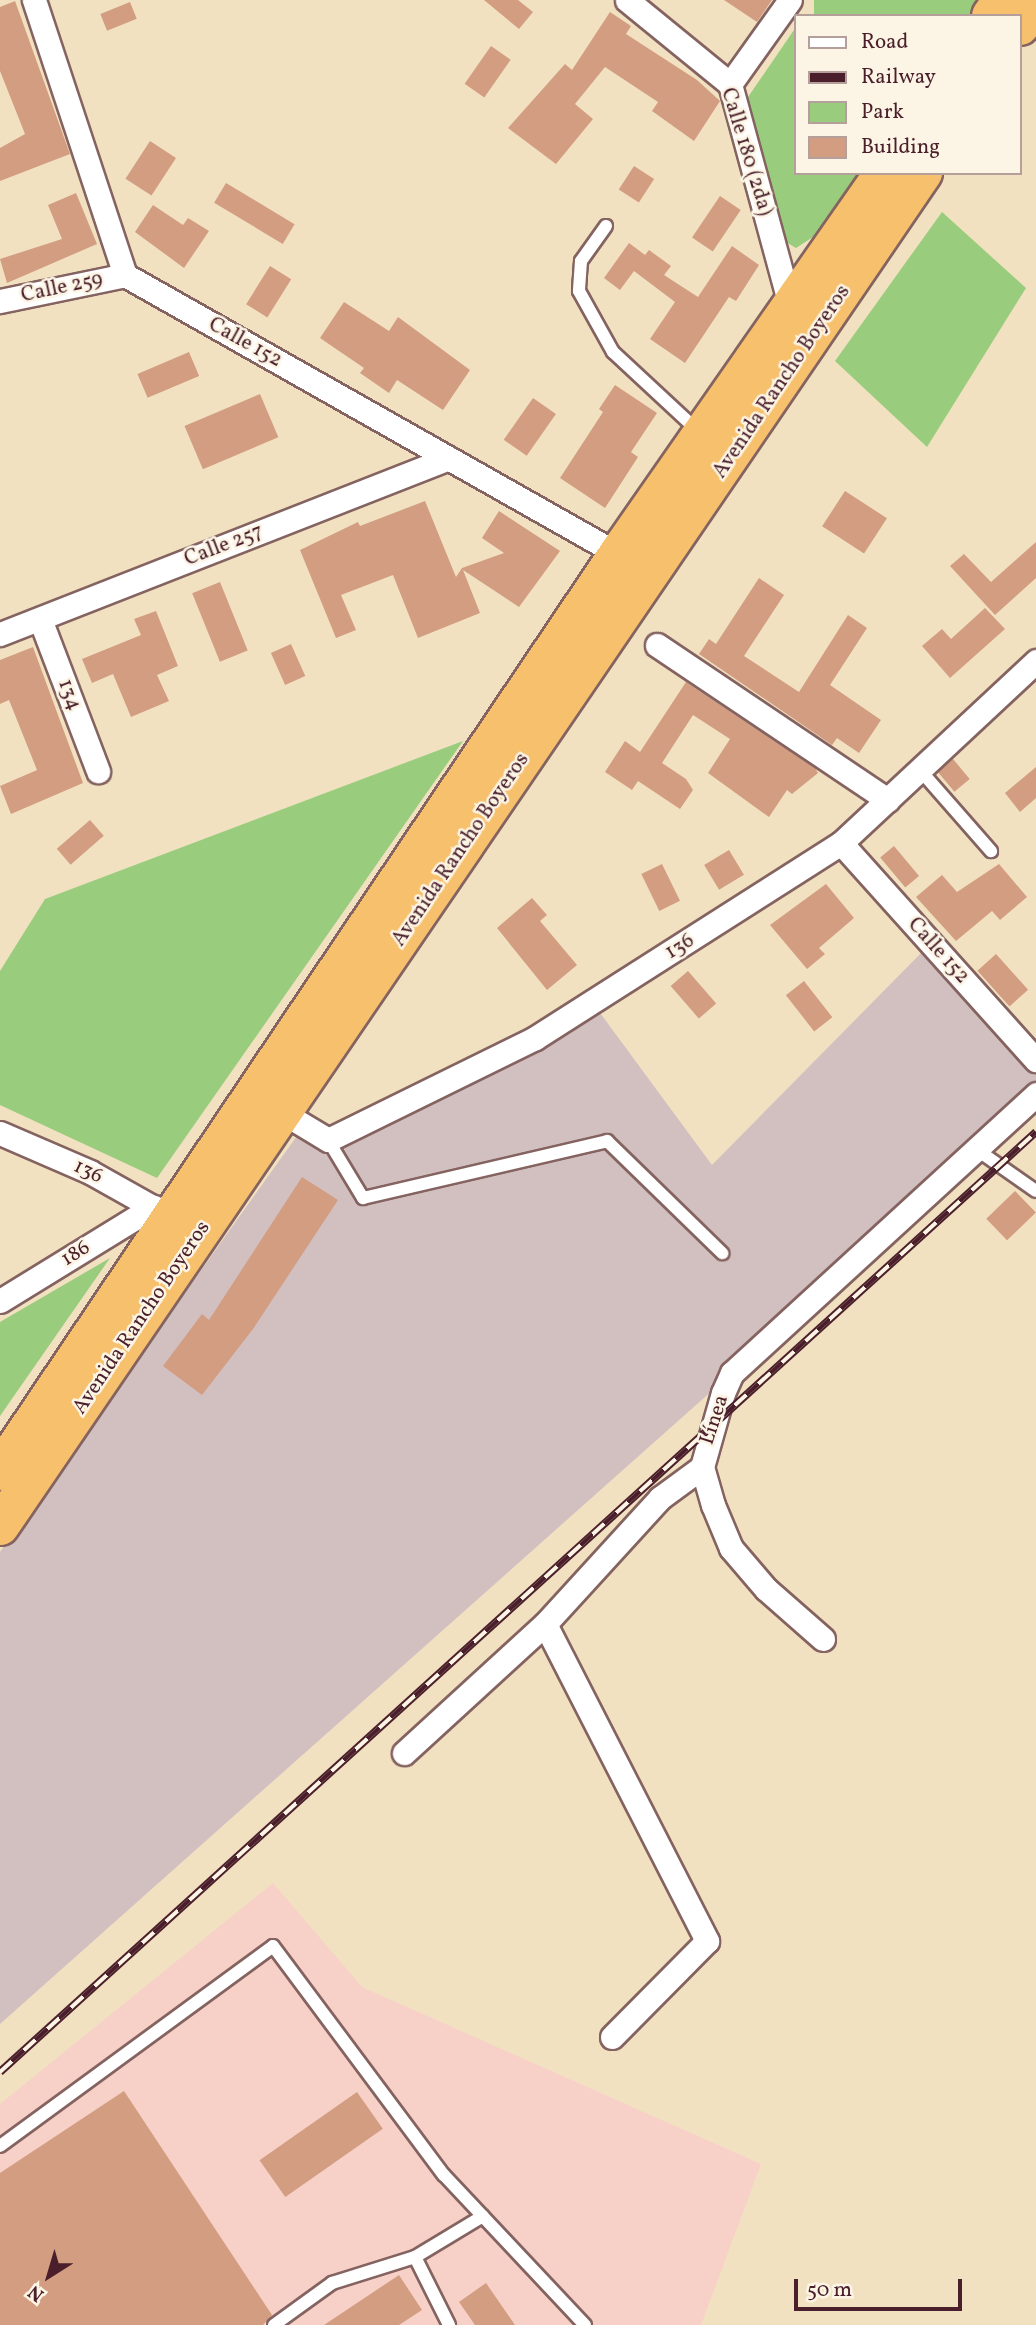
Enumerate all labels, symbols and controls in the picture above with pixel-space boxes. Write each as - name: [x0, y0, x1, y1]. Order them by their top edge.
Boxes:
- legend: [794, 14, 1022, 175]
- text: Road: [861, 28, 908, 57]
- text: Railway: [861, 63, 936, 92]
- street label: Calle 180 (2da): [715, 85, 777, 219]
- text: Park: [861, 98, 904, 127]
- text: Building: [861, 133, 940, 162]
- street label: Calle 259: [19, 267, 105, 309]
- street label: Avenida Rancho Boyeros: [708, 280, 856, 484]
- street label: Calle 152: [204, 312, 286, 374]
- street label: Calle 257: [181, 519, 267, 573]
- street label: 134: [52, 676, 86, 714]
- street label: Avenida Rancho Boyeros: [387, 748, 535, 952]
- street label: Calle 152: [902, 913, 974, 989]
- street label: 136: [661, 928, 699, 966]
- street label: 136: [69, 1154, 107, 1190]
- street label: Avenida Rancho Boyeros: [68, 1216, 216, 1420]
- street label: 186: [57, 1236, 95, 1272]
- street label: Línea: [695, 1392, 735, 1448]
- north arrow: [14, 2241, 84, 2311]
- scale bar: [798, 2266, 966, 2310]
- text: 50 m: [807, 2276, 852, 2305]
- text: N: [23, 2278, 50, 2307]

